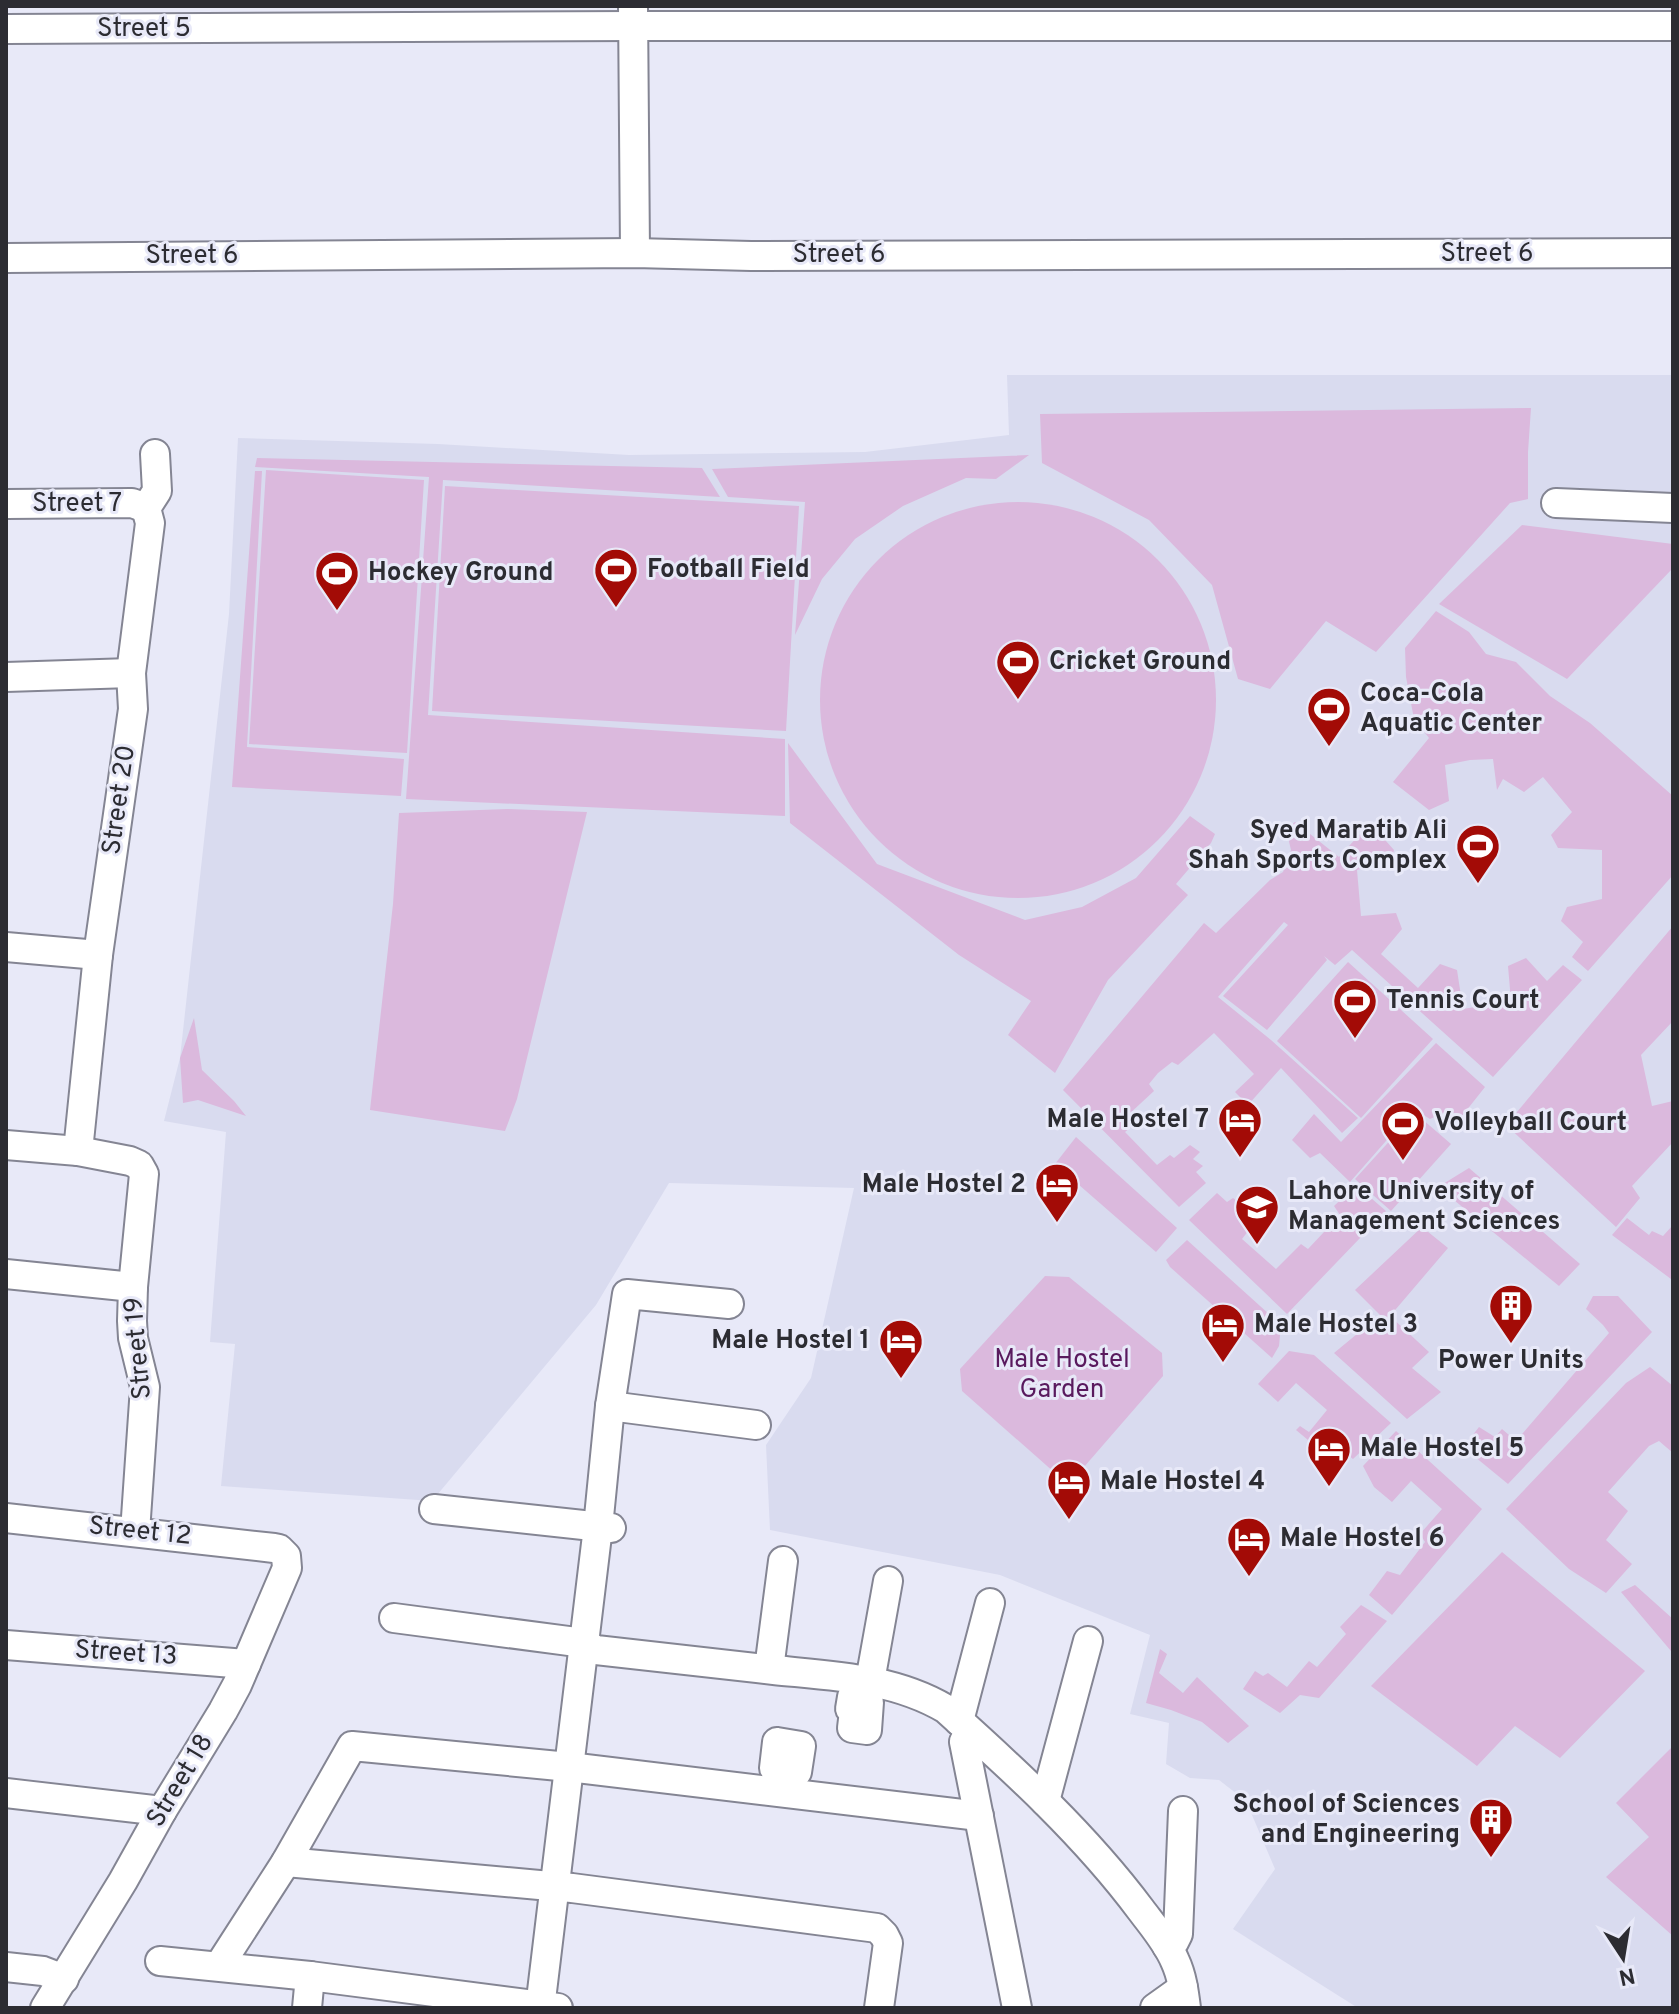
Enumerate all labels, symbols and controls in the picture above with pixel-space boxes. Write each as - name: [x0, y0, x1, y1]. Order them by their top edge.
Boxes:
- street label: Street 5: [97, 13, 191, 46]
- street label: Street 6: [1440, 238, 1534, 271]
- street label: Street 6: [792, 239, 886, 272]
- street label: Street 6: [145, 240, 239, 273]
- street label: Street 7: [32, 488, 122, 521]
- sports icon: Football Field: [592, 546, 640, 609]
- sports icon: Hockey Ground: [313, 549, 361, 612]
- place label: Football Field: [647, 554, 810, 587]
- place label: Hockey Ground: [368, 557, 553, 590]
- sports icon: Cricket Ground: [994, 638, 1042, 701]
- place label: Cricket Ground: [1049, 646, 1231, 679]
- place label: Coca-Cola Aquatic Center: [1360, 678, 1542, 741]
- sports icon: Coca-Cola Aquatic Center: [1305, 685, 1353, 748]
- street label: Street 20: [96, 743, 144, 857]
- place label: Syed Maratib Ali Shah Sports Complex: [1188, 815, 1447, 878]
- sports icon: Syed Maratib Ali Shah Sports Complex: [1454, 822, 1502, 885]
- sports icon: Tennis Court: [1331, 977, 1379, 1040]
- place label: Tennis Court: [1386, 985, 1539, 1018]
- hotel icon: Male Hostel 7: [1216, 1096, 1264, 1159]
- sports icon: Volleyball Court: [1379, 1099, 1427, 1162]
- place label: Male Hostel 7: [1047, 1104, 1209, 1137]
- place label: Volleyball Court: [1434, 1107, 1627, 1140]
- hotel icon: Male Hostel 2: [1033, 1161, 1081, 1224]
- place label: Male Hostel 2: [862, 1169, 1026, 1202]
- place label: Lahore University of Management Sciences: [1288, 1176, 1560, 1239]
- school or university icon: Lahore University of Management Sciences: [1233, 1183, 1281, 1246]
- building icon: Power Units: [1487, 1282, 1535, 1345]
- street label: Street 19: [118, 1295, 160, 1401]
- hotel icon: Male Hostel 3: [1199, 1301, 1247, 1364]
- place label: Male Hostel 3: [1254, 1309, 1418, 1342]
- hotel icon: Male Hostel 1: [877, 1317, 925, 1380]
- place label: Male Hostel 1: [711, 1325, 870, 1358]
- park label: Male Hostel Garden: [994, 1344, 1130, 1407]
- place label: Power Units: [1438, 1345, 1584, 1378]
- hotel icon: Male Hostel 5: [1305, 1425, 1353, 1488]
- place label: Male Hostel 5: [1360, 1433, 1524, 1466]
- hotel icon: Male Hostel 4: [1045, 1458, 1093, 1521]
- place label: Male Hostel 4: [1100, 1466, 1265, 1499]
- street label: Street 12: [87, 1510, 193, 1554]
- hotel icon: Male Hostel 6: [1225, 1515, 1273, 1578]
- place label: Male Hostel 6: [1280, 1523, 1444, 1556]
- street label: Street 13: [73, 1634, 179, 1674]
- street label: Street 18: [140, 1728, 222, 1834]
- place label: School of Sciences and Engineering: [1233, 1789, 1460, 1852]
- building icon: School of Sciences and Engineering: [1467, 1796, 1515, 1859]
- north arrow: [1583, 1918, 1663, 1998]
- text: N: [1616, 1960, 1637, 1990]

